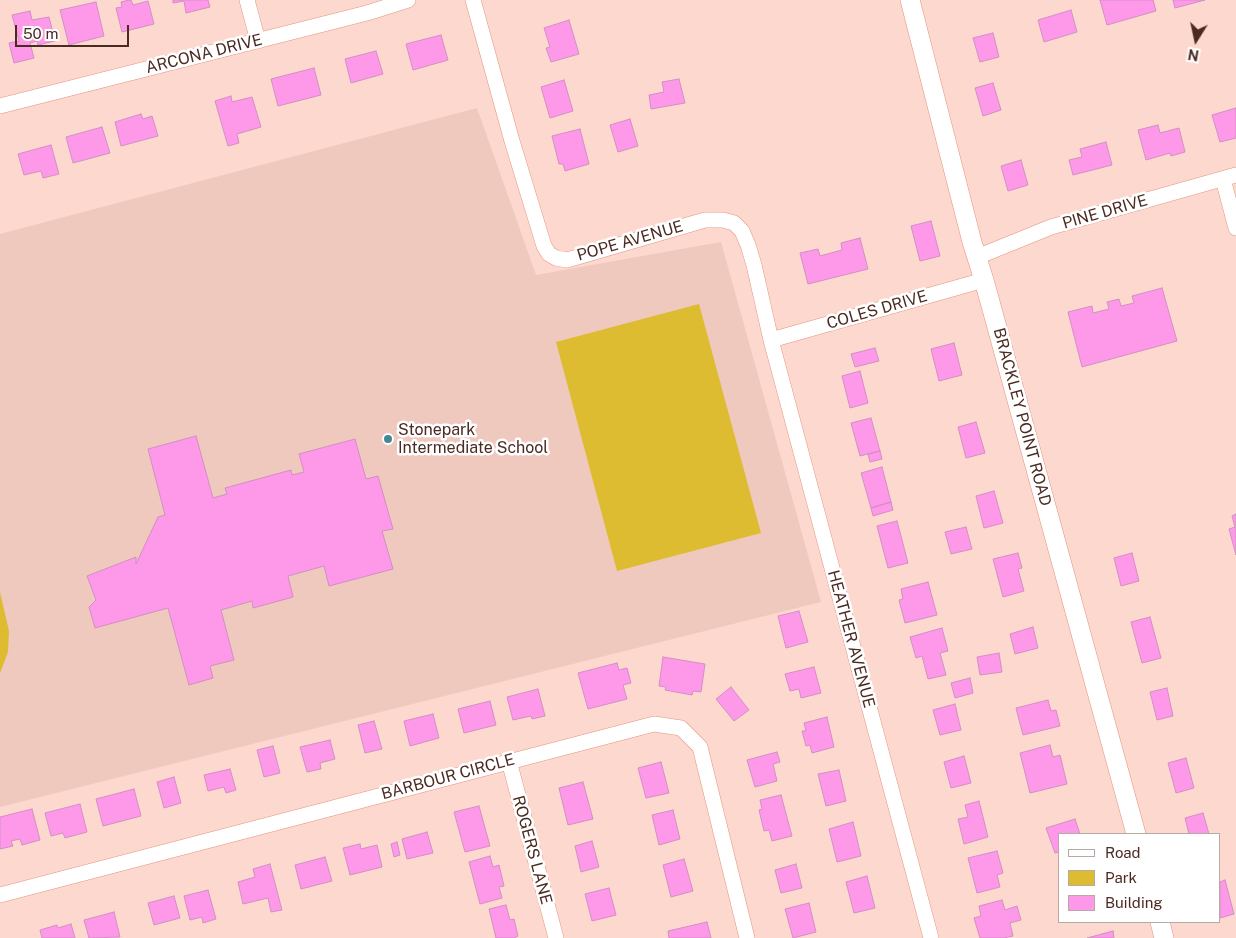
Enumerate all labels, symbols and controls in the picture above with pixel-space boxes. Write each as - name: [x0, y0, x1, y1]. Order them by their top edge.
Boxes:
- scale bar: [18, 15, 131, 47]
- north arrow: [1171, 15, 1221, 65]
- text: 50 m: [23, 25, 58, 42]
- street label: ARCONA DRIVE: [144, 30, 264, 78]
- text: N: [1187, 46, 1200, 64]
- street label: PINE DRIVE: [1060, 191, 1150, 233]
- street label: POPE AVENUE: [575, 217, 685, 265]
- street label: COLES DRIVE: [824, 286, 930, 334]
- street label: BRACKLEY POINT ROAD: [989, 326, 1055, 508]
- place label: Stonepark Intermediate School: [398, 420, 548, 458]
- marker: Stonepark Intermediate School: [382, 433, 394, 445]
- street label: HEATHER AVENUE: [823, 568, 879, 710]
- street label: BARBOUR CIRCLE: [379, 750, 517, 804]
- street label: ROGERS LANE: [508, 793, 556, 907]
- legend: [1058, 833, 1221, 923]
- text: Road: [1105, 844, 1141, 861]
- text: Park: [1105, 869, 1137, 886]
- text: Building: [1105, 894, 1163, 911]

